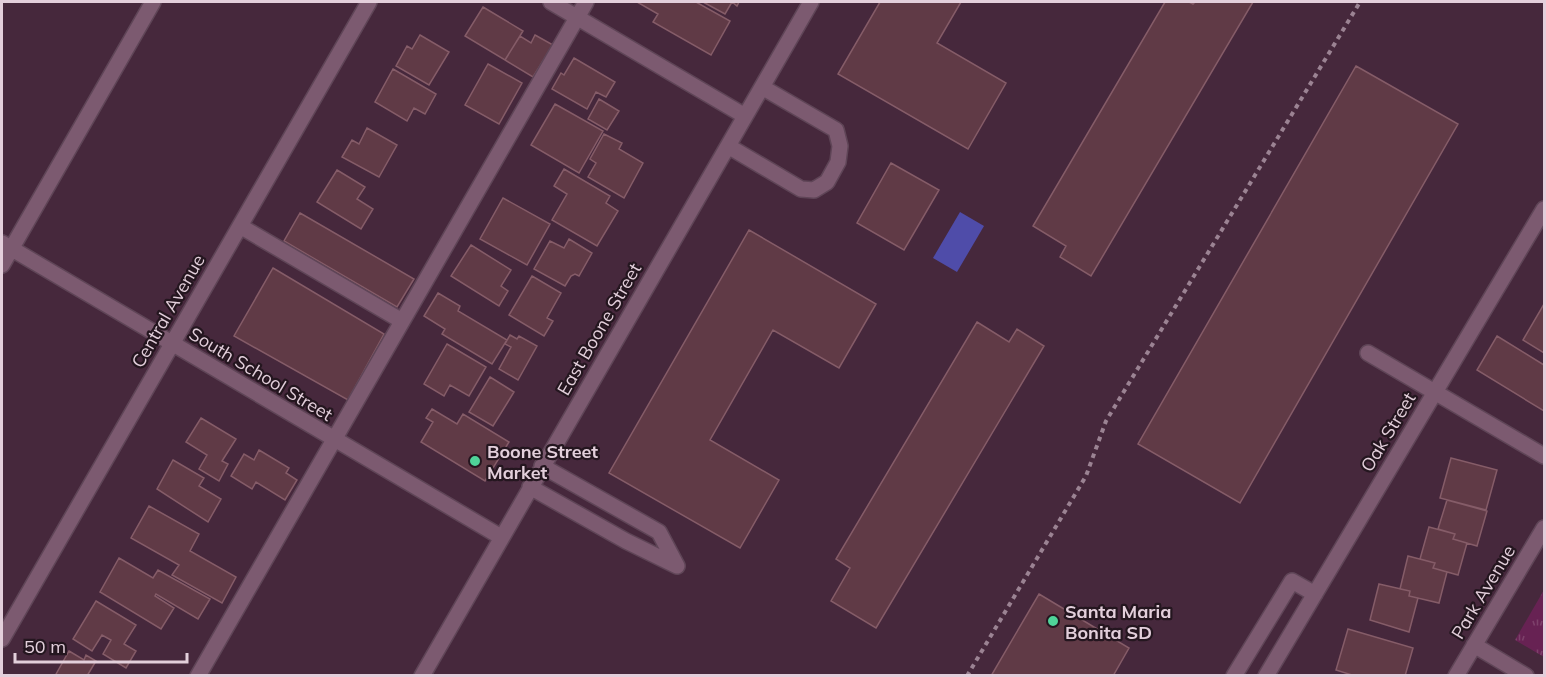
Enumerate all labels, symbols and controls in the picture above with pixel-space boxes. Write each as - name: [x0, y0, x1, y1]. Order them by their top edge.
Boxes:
- street label: Central Avenue: [126, 250, 210, 372]
- street label: East Boone Street: [552, 259, 646, 399]
- street label: South School Street: [185, 322, 337, 426]
- street label: Oak Street: [1355, 388, 1421, 476]
- place label: Boone Street Market: [487, 440, 598, 484]
- marker: Boone Street Market: [468, 454, 482, 468]
- street label: Park Avenue: [1446, 541, 1520, 643]
- place label: Santa Maria Bonita SD: [1065, 600, 1171, 644]
- marker: Santa Maria Bonita SD: [1046, 614, 1060, 628]
- scale bar: [15, 626, 188, 664]
- text: 50 m: [24, 635, 66, 658]

